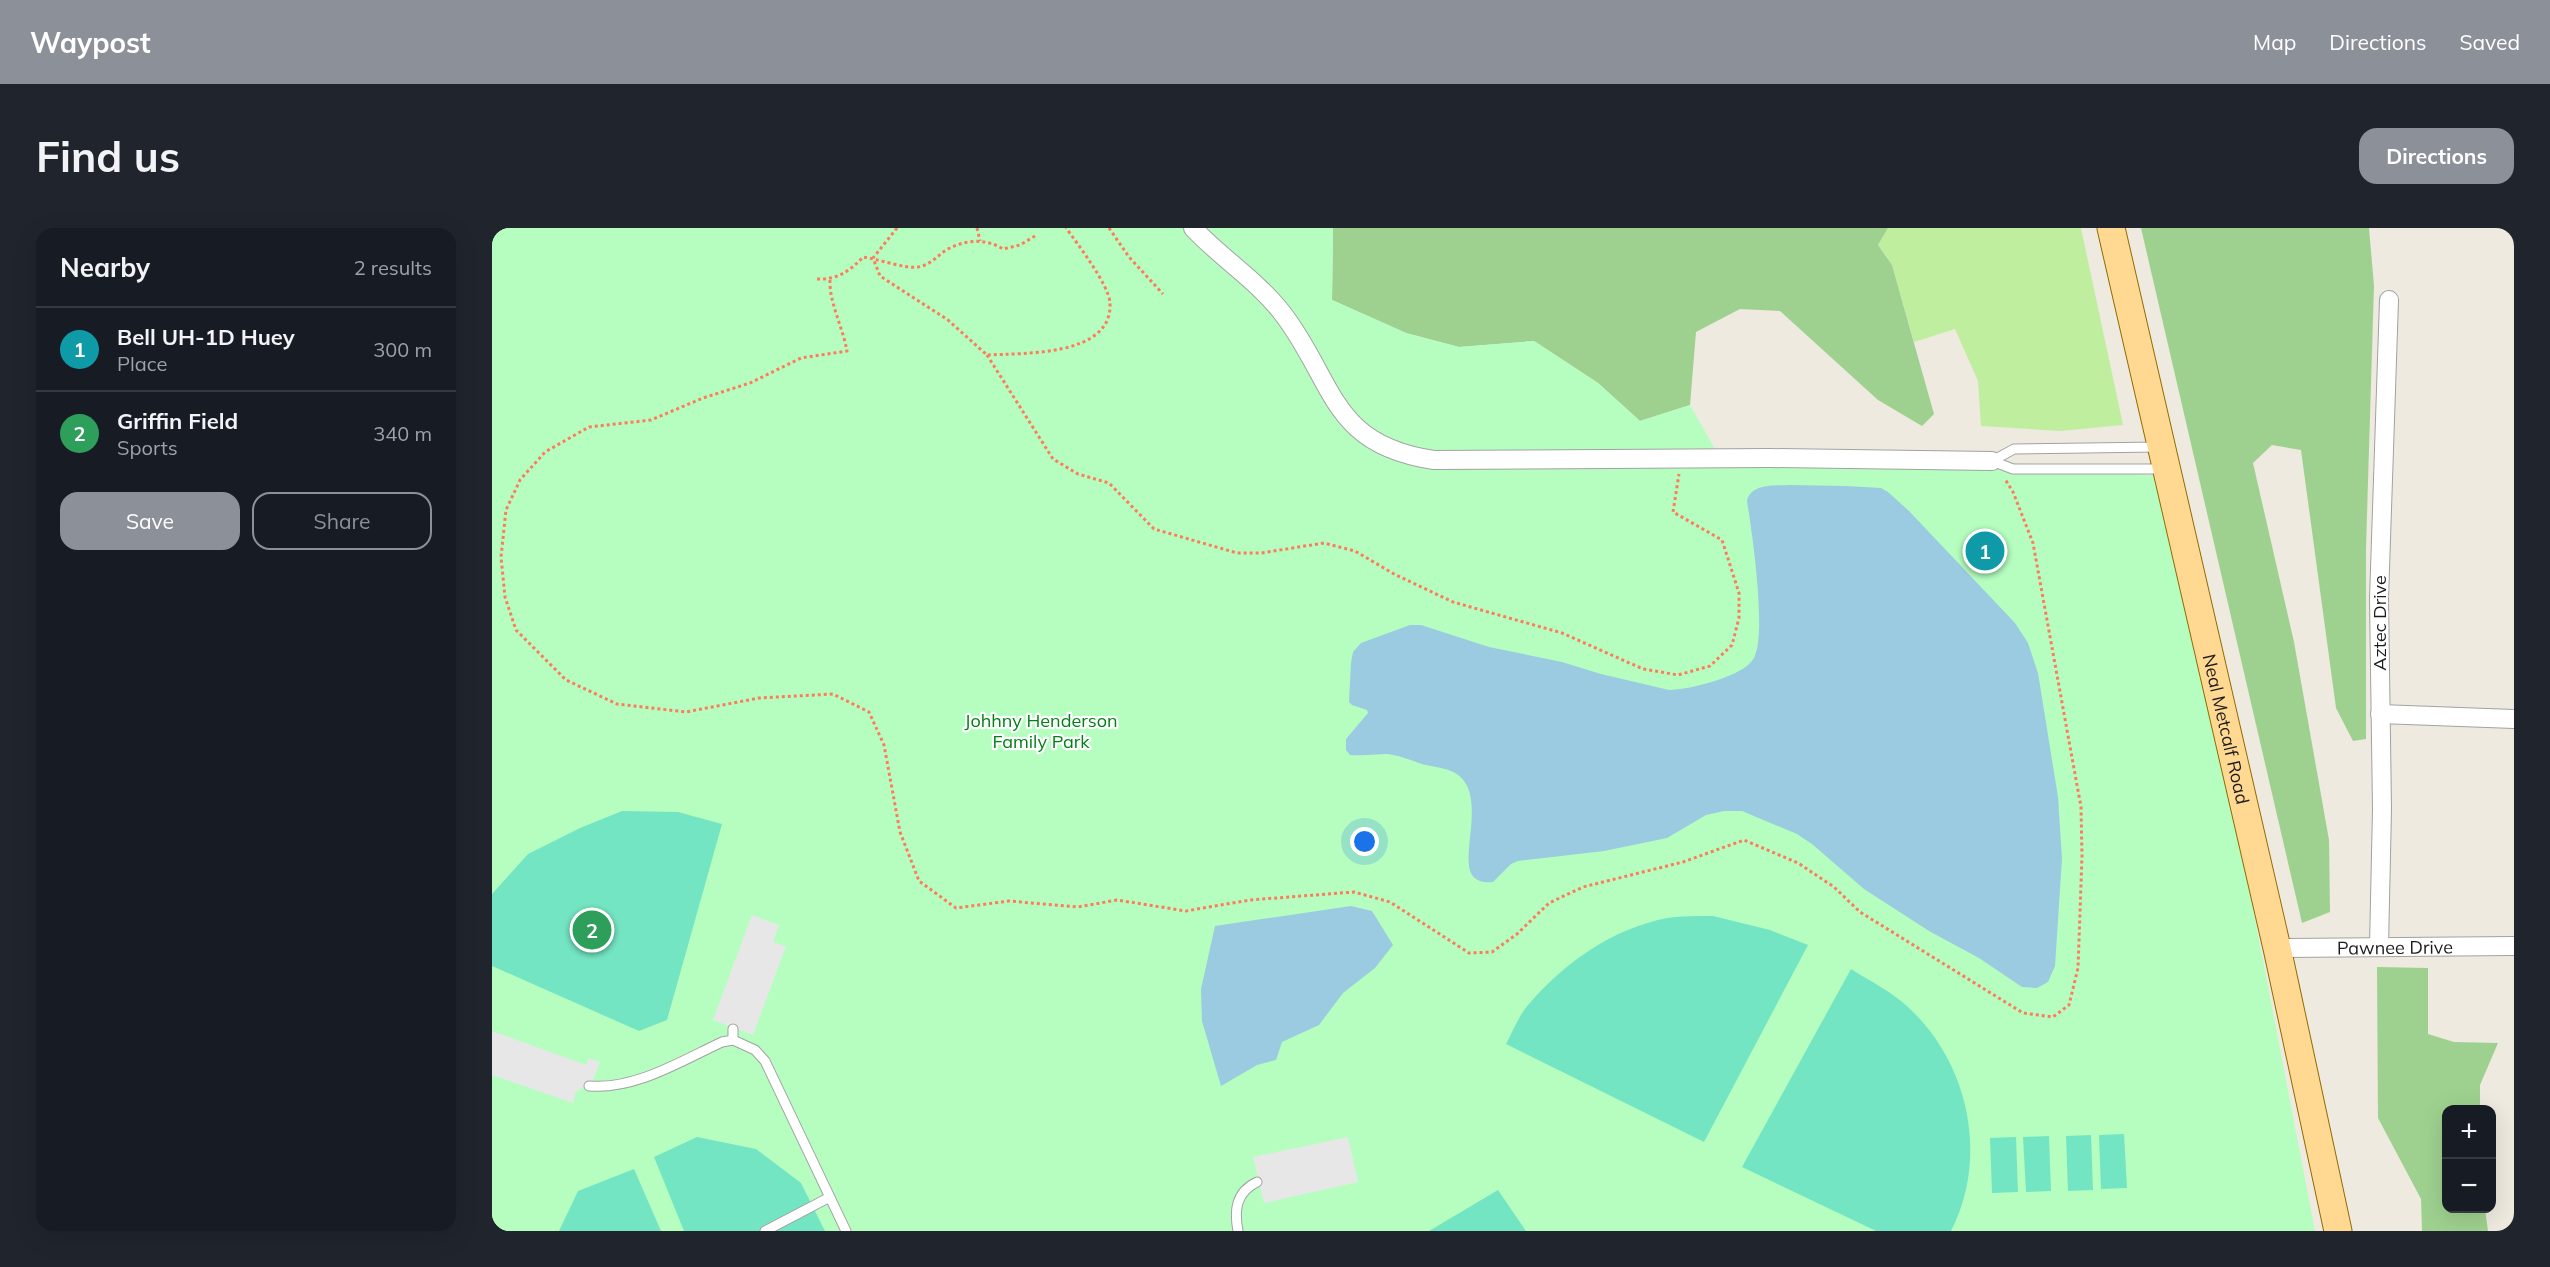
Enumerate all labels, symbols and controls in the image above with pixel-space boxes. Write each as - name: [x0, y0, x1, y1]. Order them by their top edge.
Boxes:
- text: Waypost: [30, 25, 151, 60]
- text: Map: [2253, 29, 2296, 55]
- text: Directions: [2329, 29, 2426, 55]
- text: Saved: [2459, 29, 2520, 55]
- button: Directions: [2359, 128, 2514, 184]
- text: Find us: [36, 130, 180, 183]
- text: Nearby: [60, 251, 150, 284]
- text: 2 results: [354, 255, 432, 280]
- text: Bell UH-1D Huey: [117, 323, 295, 351]
- text: 1: [74, 337, 86, 362]
- text: 300 m: [373, 337, 432, 362]
- text: Place: [117, 351, 167, 376]
- text: Griffin Field: [117, 407, 238, 435]
- text: 2: [74, 421, 86, 446]
- text: 340 m: [373, 421, 432, 446]
- text: Sports: [117, 435, 178, 460]
- button: Save: [60, 492, 240, 550]
- button: Share: [252, 492, 432, 550]
- pin: 1: [1966, 528, 2004, 574]
- street label: Aztec Drive: [2368, 575, 2391, 671]
- street label: Neal Metcalf Road: [2198, 652, 2255, 806]
- park label: Johhny Henderson Family Park: [965, 709, 1117, 753]
- your location: [1350, 827, 1379, 856]
- pin: 2: [572, 908, 612, 952]
- street label: Pawnee Drive: [2337, 935, 2453, 959]
- map controls: [2442, 1105, 2496, 1213]
- button: +: [2442, 1105, 2496, 1159]
- button: −: [2442, 1159, 2496, 1213]

